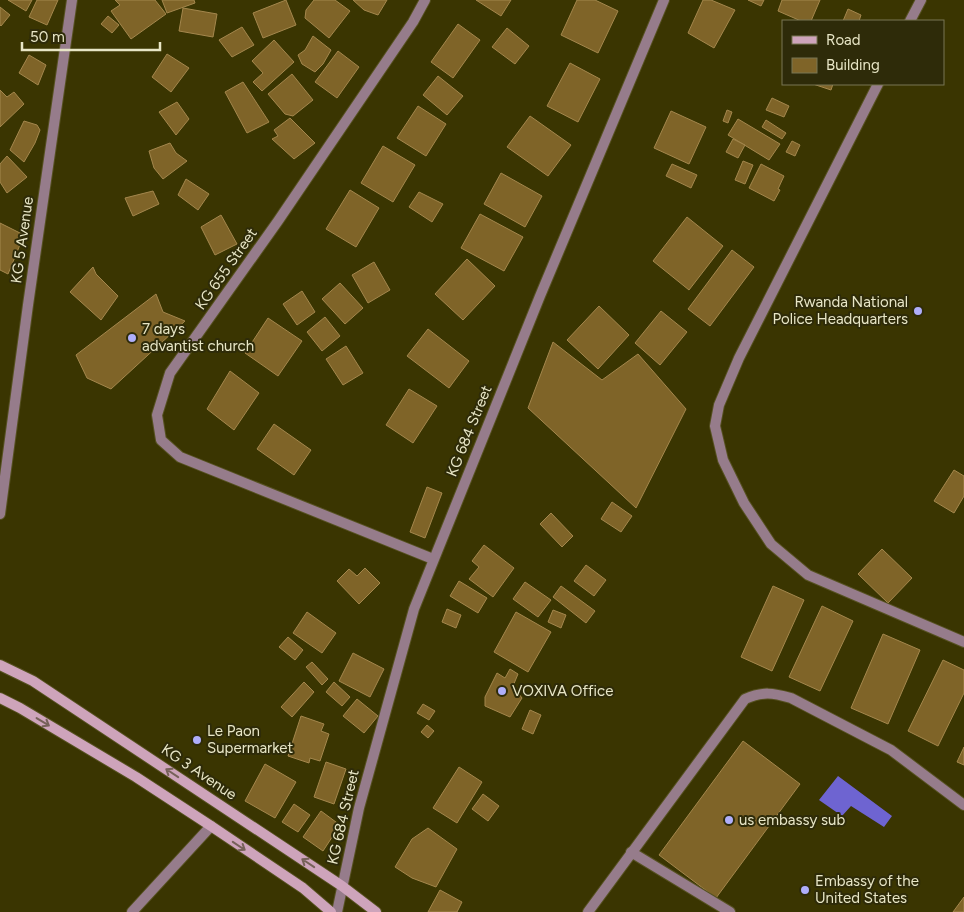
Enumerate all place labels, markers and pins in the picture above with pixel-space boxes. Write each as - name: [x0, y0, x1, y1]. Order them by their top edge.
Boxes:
- place label: Rwanda National Police Headquarters: [772, 293, 908, 328]
- marker: Rwanda National Police Headquarters: [912, 305, 924, 317]
- place label: 7 days advantist church: [142, 320, 254, 355]
- marker: 7 days advantist church: [126, 332, 138, 344]
- place label: VOXIVA Office: [512, 682, 613, 700]
- marker: VOXIVA Office: [496, 685, 508, 697]
- place label: Le Paon Supermarket: [207, 722, 293, 757]
- marker: Le Paon Supermarket: [191, 734, 203, 746]
- place label: us embassy sub: [739, 811, 845, 829]
- marker: us embassy sub: [723, 814, 735, 826]
- place label: Embassy of the United States: [815, 872, 919, 907]
- marker: Embassy of the United States: [799, 884, 811, 896]

